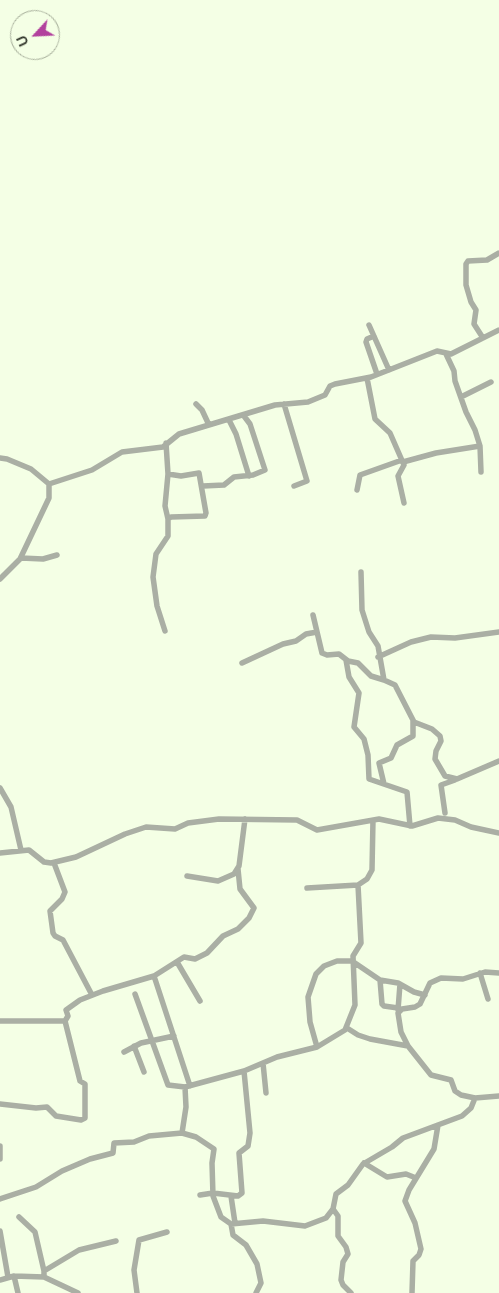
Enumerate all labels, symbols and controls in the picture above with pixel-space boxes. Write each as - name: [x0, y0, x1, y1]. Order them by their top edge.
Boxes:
- north arrow: [10, 10, 60, 60]
- text: U: [12, 33, 32, 49]

